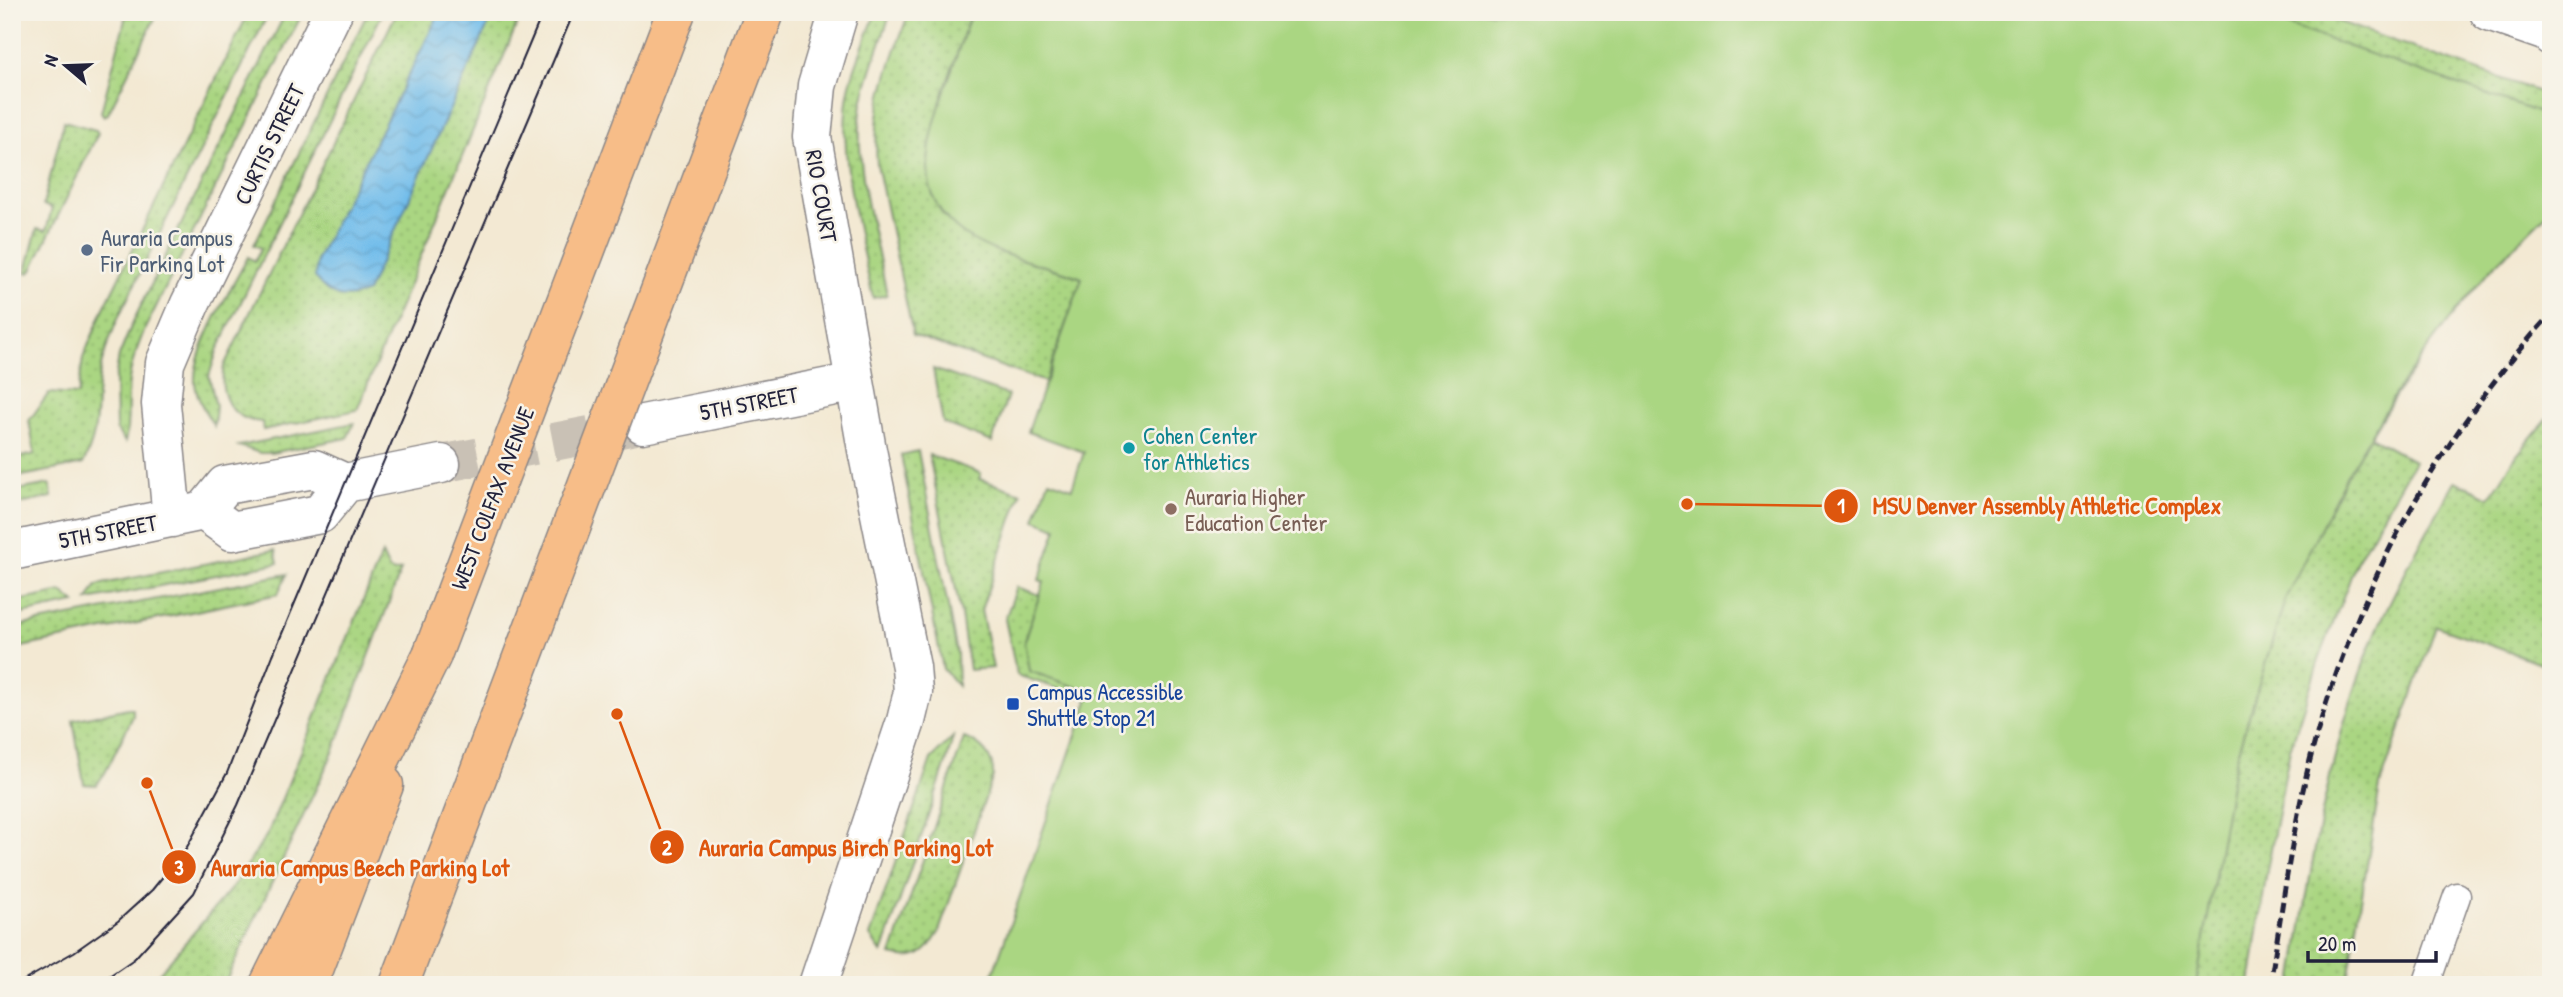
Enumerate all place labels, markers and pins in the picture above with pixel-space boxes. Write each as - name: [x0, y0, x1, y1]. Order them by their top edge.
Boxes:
- place label: Auraria Campus Fir Parking Lot: [100, 222, 233, 279]
- marker: Auraria Campus Fir Parking Lot: [79, 242, 95, 258]
- place label: Cohen Center for Athletics: [1143, 420, 1258, 477]
- marker: Cohen Center for Athletics: [1121, 440, 1137, 456]
- place label: Auraria Higher Education Center: [1185, 481, 1328, 538]
- callout: MSU Denver Assembly Athletic Complex: [1824, 483, 2235, 528]
- marker: Auraria Higher Education Center: [1163, 501, 1179, 517]
- place label: Campus Accessible Shuttle Stop 21: [1027, 676, 1183, 733]
- marker: Campus Accessible Shuttle Stop 21: [1005, 696, 1021, 712]
- callout: Auraria Campus Birch Parking Lot: [650, 825, 1007, 870]
- callout: Auraria Campus Beech Parking Lot: [162, 845, 524, 890]

